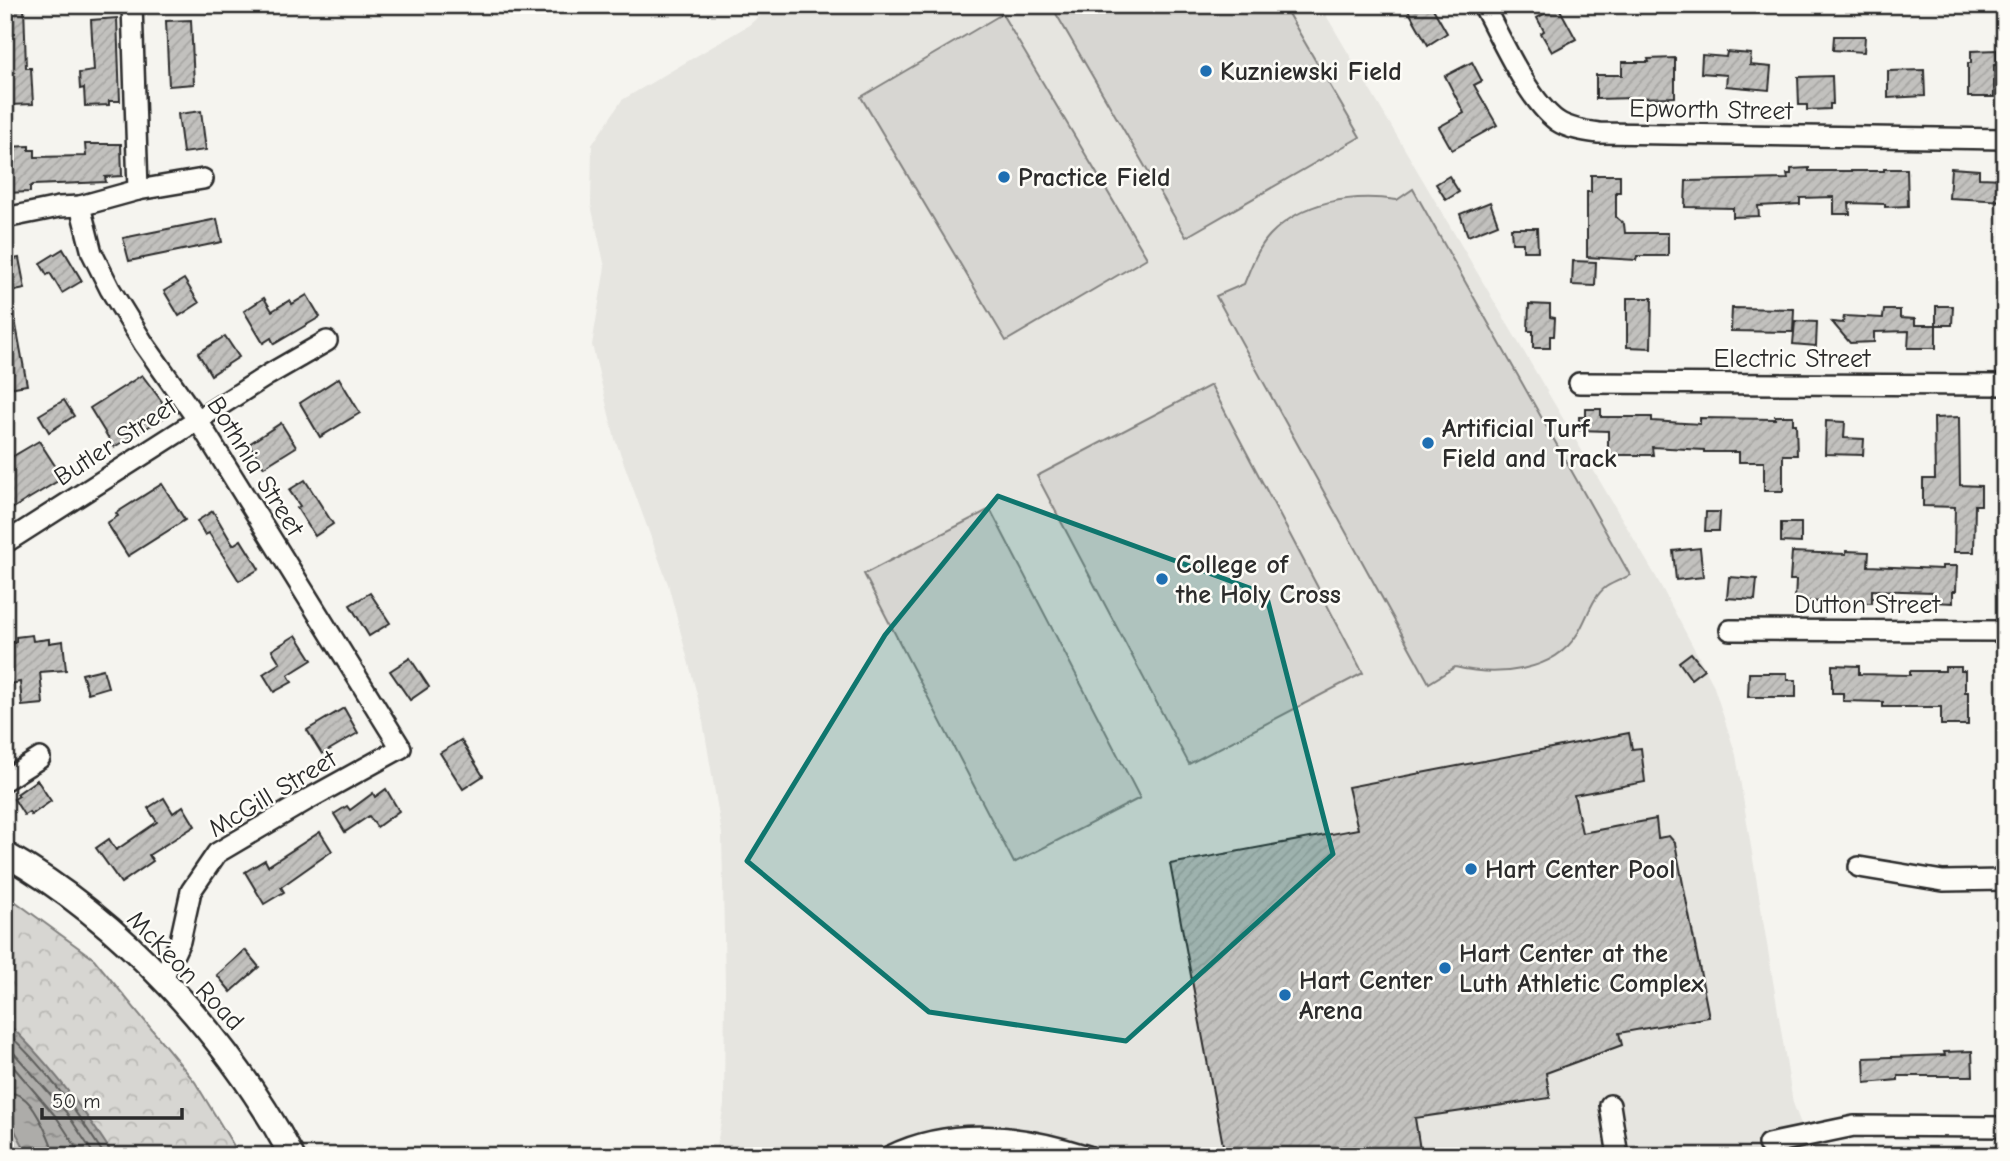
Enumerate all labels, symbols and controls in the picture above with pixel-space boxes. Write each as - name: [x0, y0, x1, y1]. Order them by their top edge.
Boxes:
- place label: Kuzniewski Field: [1220, 57, 1402, 87]
- marker: Kuzniewski Field: [1198, 63, 1214, 79]
- street label: Epworth Street: [1629, 94, 1795, 126]
- place label: Practice Field: [1018, 163, 1171, 193]
- marker: Practice Field: [996, 169, 1012, 185]
- street label: Electric Street: [1714, 344, 1872, 374]
- street label: Butler Street: [49, 390, 184, 492]
- street label: Bothnia Street: [200, 391, 311, 543]
- place label: Artificial Turf Field and Track: [1442, 414, 1617, 474]
- marker: Artificial Turf Field and Track: [1420, 435, 1436, 451]
- place label: College of the Holy Cross: [1175, 550, 1341, 610]
- marker: College of the Holy Cross: [1154, 571, 1170, 587]
- street label: Dutton Street: [1794, 590, 1941, 620]
- street label: McGill Street: [203, 743, 343, 844]
- place label: Hart Center Pool: [1485, 855, 1675, 885]
- marker: Hart Center Pool: [1463, 861, 1479, 877]
- street label: McKeon Road: [121, 905, 250, 1037]
- place label: Hart Center at the Luth Athletic Complex: [1459, 939, 1704, 999]
- marker: Hart Center at the Luth Athletic Complex: [1437, 960, 1453, 976]
- place label: Hart Center Arena: [1299, 966, 1433, 1026]
- marker: Hart Center Arena: [1277, 987, 1293, 1003]
- scale bar: [42, 1077, 182, 1121]
- text: 50 m: [52, 1089, 101, 1113]

